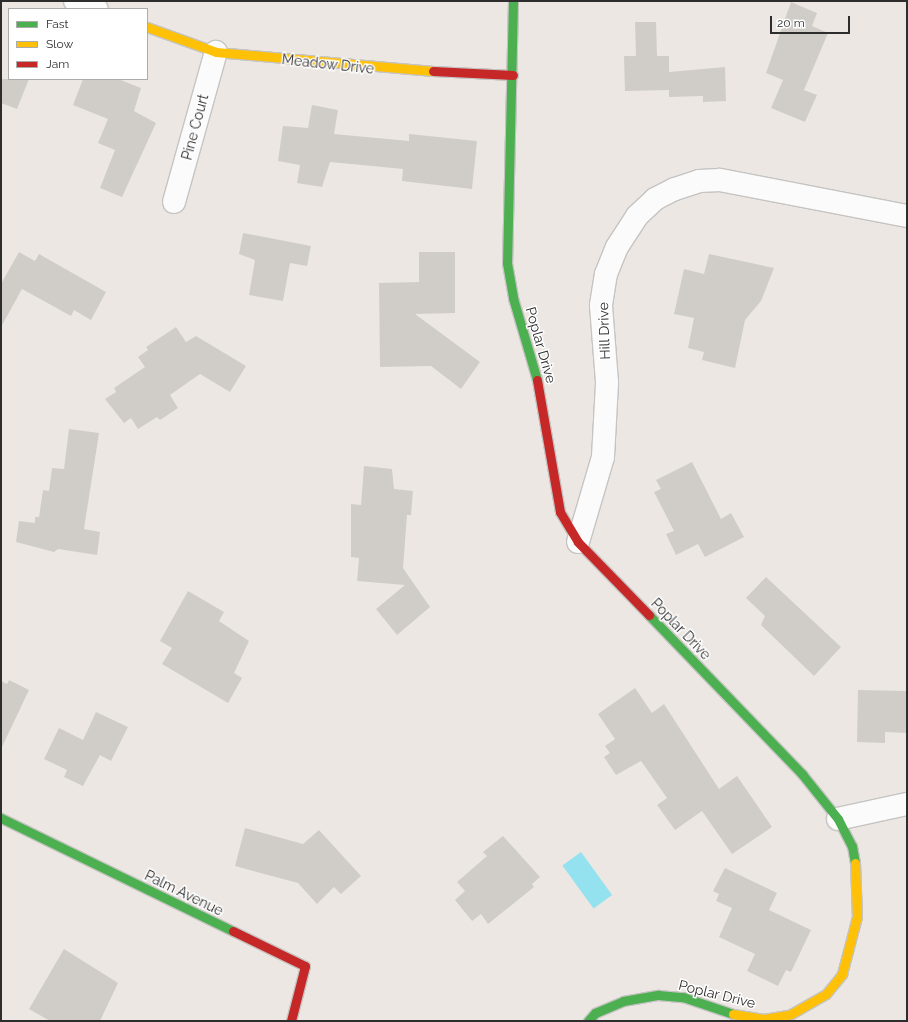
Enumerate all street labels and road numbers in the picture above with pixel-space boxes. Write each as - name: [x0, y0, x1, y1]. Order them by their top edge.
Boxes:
- street label: Meadow Drive: [281, 51, 375, 77]
- street label: Pine Court: [178, 92, 212, 162]
- street label: Hill Drive: [595, 302, 613, 360]
- street label: Poplar Drive: [522, 305, 560, 385]
- street label: Poplar Drive: [648, 595, 714, 663]
- street label: Palm Avenue: [142, 867, 226, 919]
- street label: Poplar Drive: [677, 976, 757, 1012]

